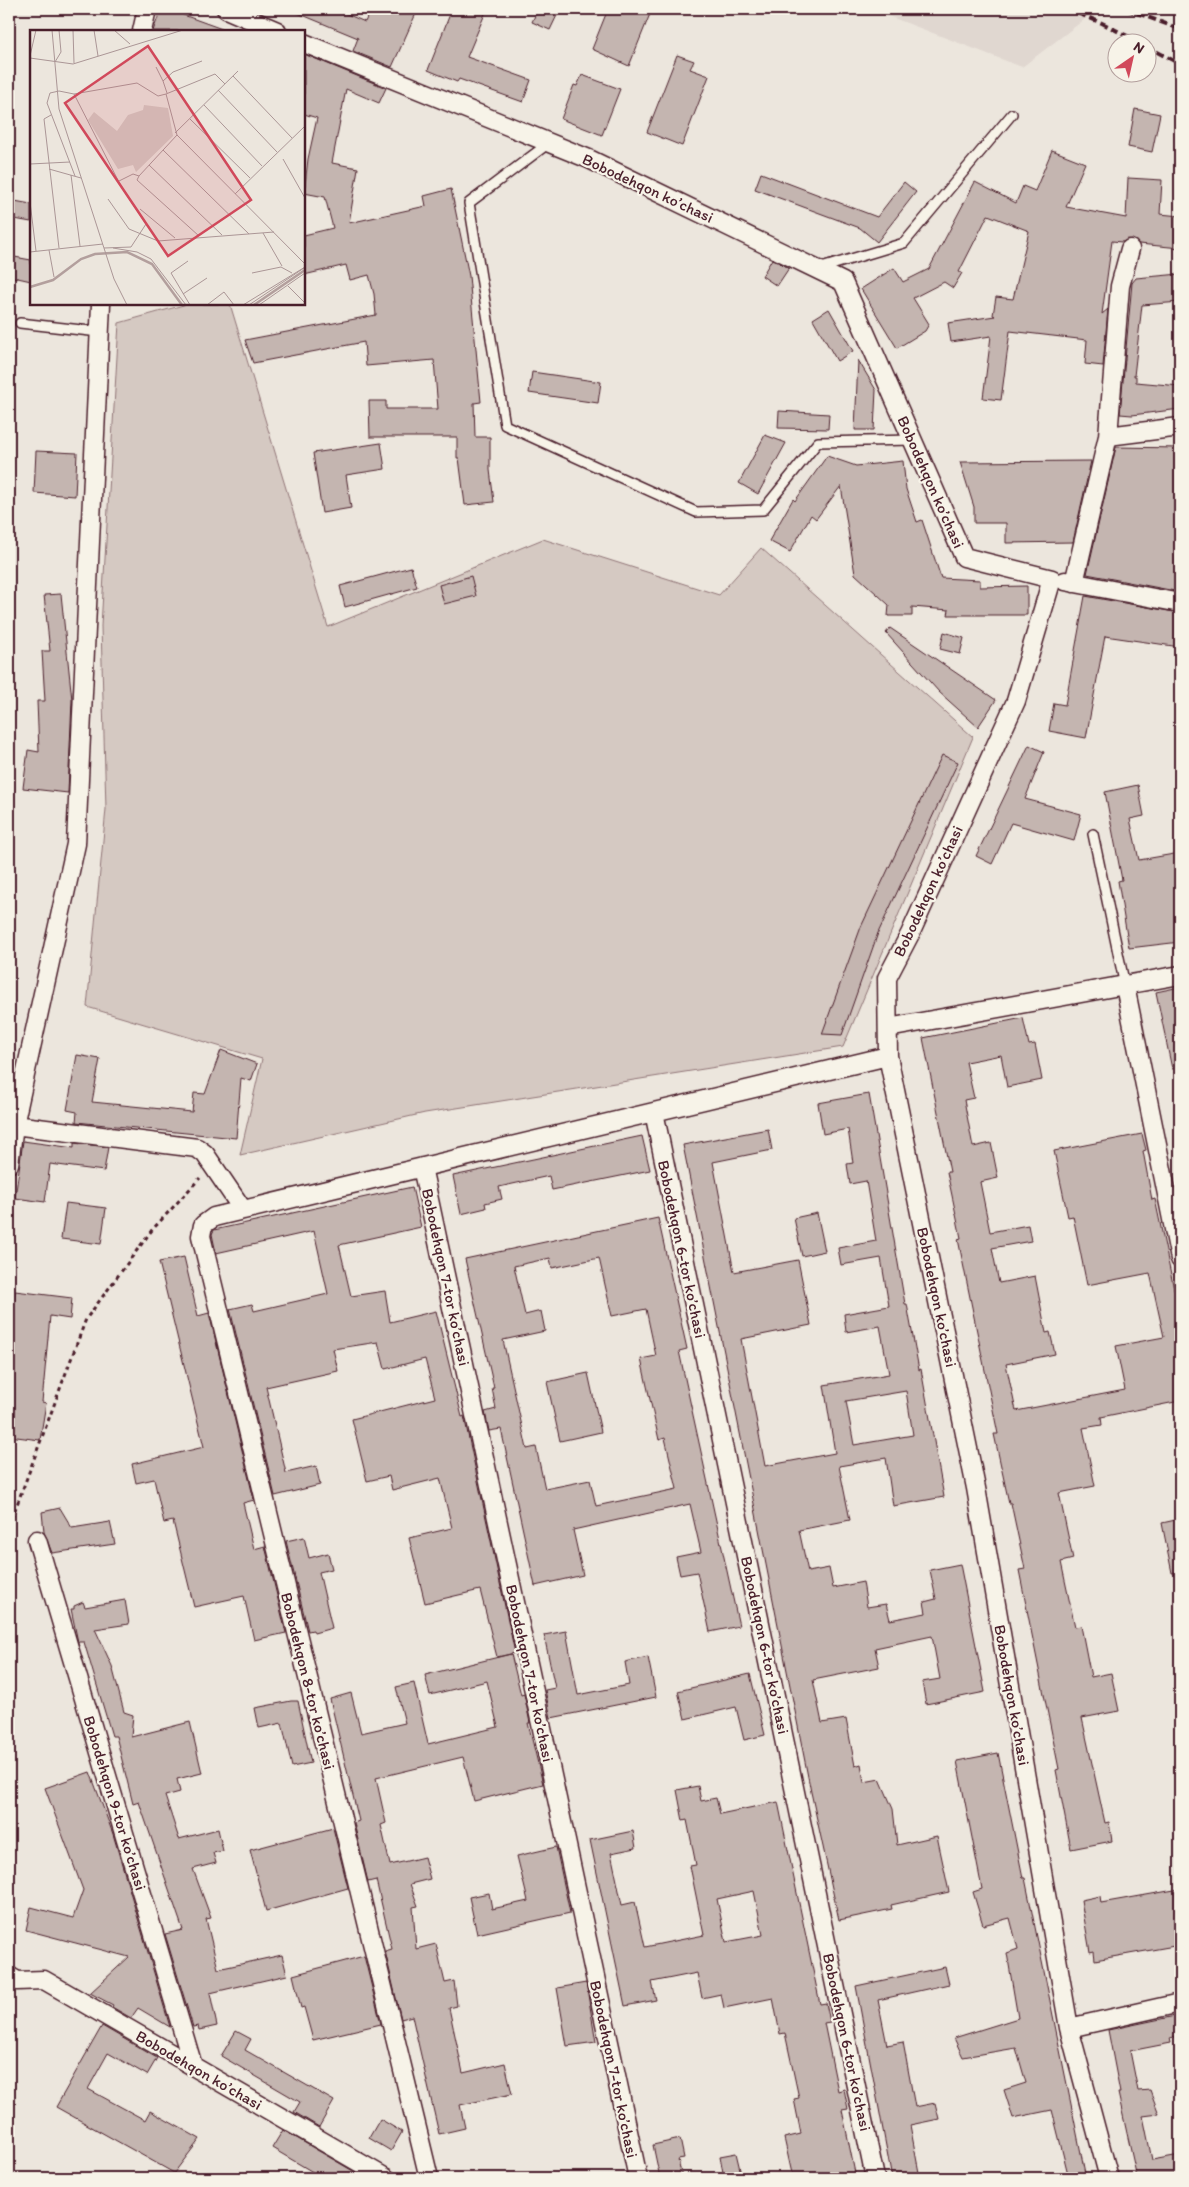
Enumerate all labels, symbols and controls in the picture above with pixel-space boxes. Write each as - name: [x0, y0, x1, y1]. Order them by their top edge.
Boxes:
- inset map: [30, 30, 305, 305]
- north arrow: [1106, 32, 1156, 82]
- text: N: [1130, 38, 1148, 57]
- street label: Bobodehqon koʼchasi: [579, 149, 717, 227]
- street label: Bobodehqon koʼchasi: [893, 413, 969, 551]
- street label: Bobodehqon koʼchasi: [889, 822, 967, 960]
- street label: Bobodehqon 6-tor koʼchasi: [654, 1158, 710, 1340]
- street label: Bobodehqon 7-tor koʼchasi: [418, 1187, 474, 1367]
- street label: Bobodehqon koʼchasi: [913, 1225, 961, 1369]
- street label: Bobodehqon 6-tor koʼchasi: [737, 1554, 793, 1736]
- street label: Bobodehqon 7-tor koʼchasi: [502, 1583, 558, 1763]
- street label: Bobodehqon 8-tor koʼchasi: [277, 1590, 339, 1772]
- street label: Bobodehqon koʼchasi: [990, 1623, 1034, 1767]
- street label: Bobodehqon 9-tor koʼchasi: [79, 1713, 151, 1893]
- street label: Bobodehqon 6-tor koʼchasi: [819, 1951, 875, 2133]
- street label: Bobodehqon 7-tor koʼchasi: [586, 1979, 642, 2159]
- street label: Bobodehqon koʼchasi: [132, 2026, 266, 2114]

